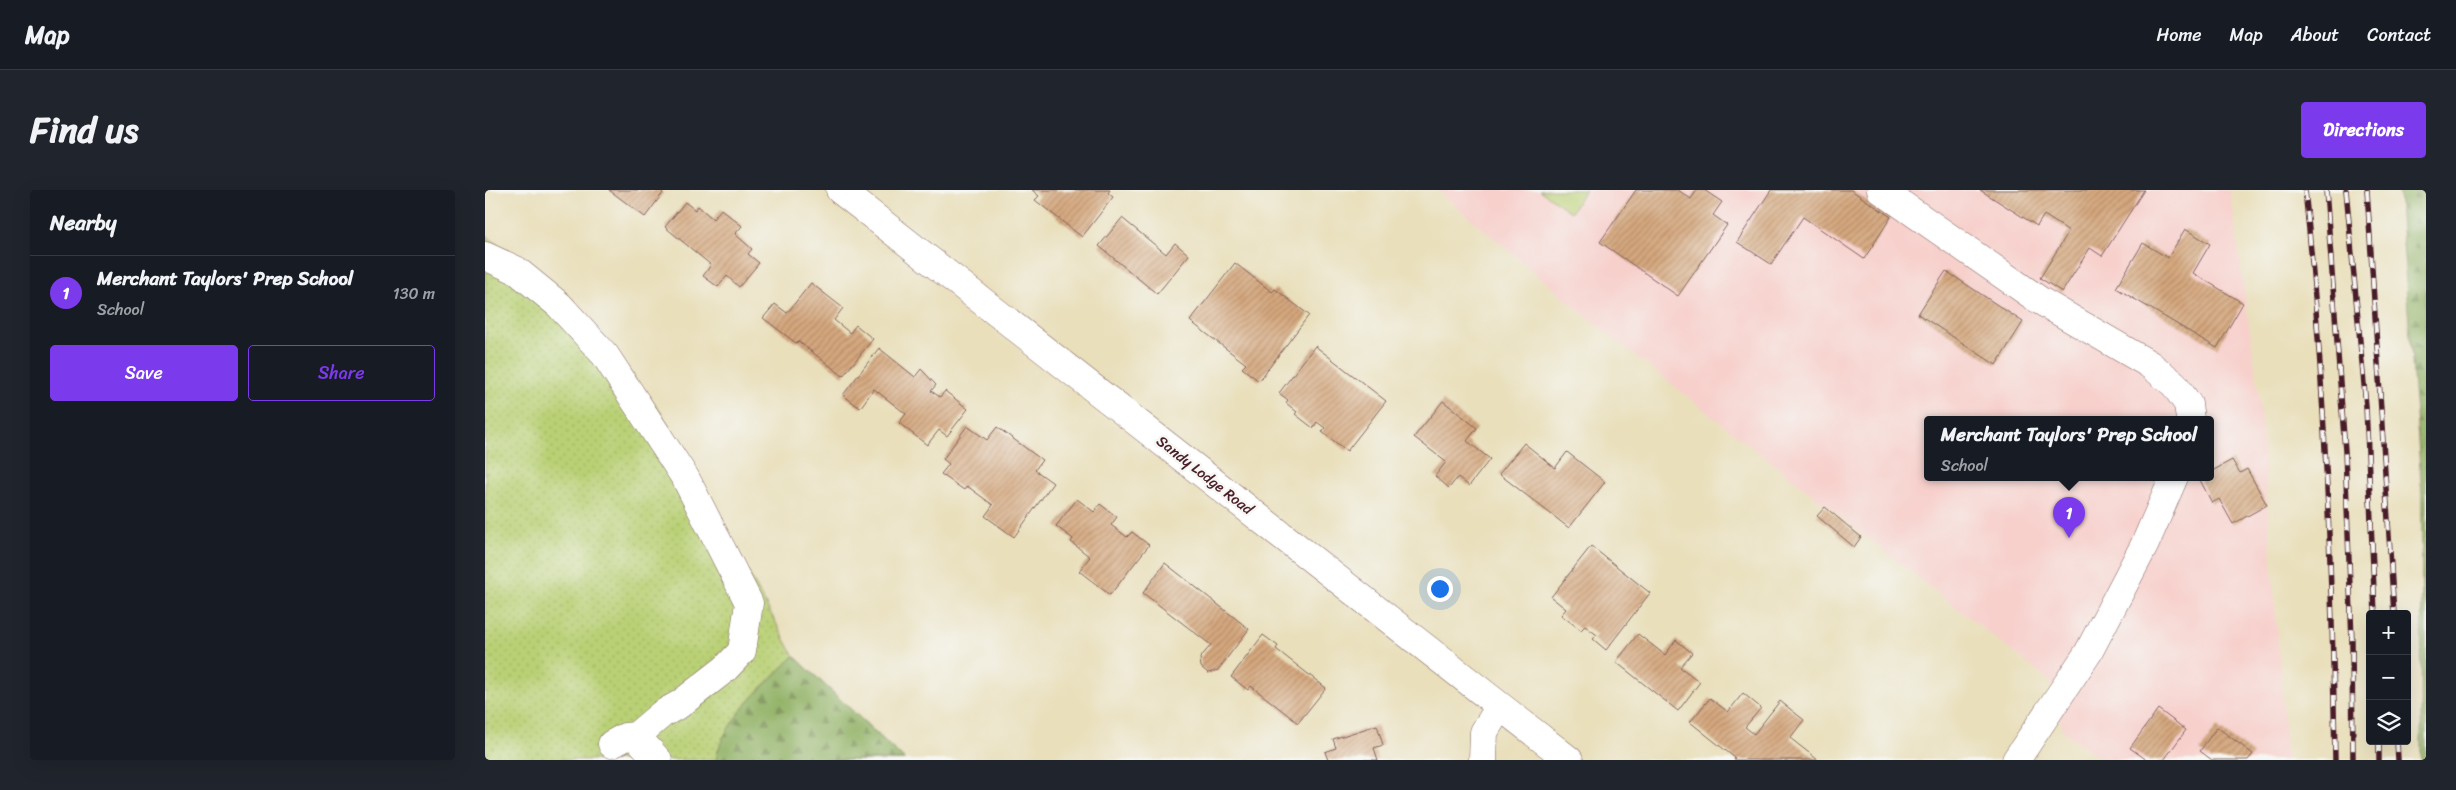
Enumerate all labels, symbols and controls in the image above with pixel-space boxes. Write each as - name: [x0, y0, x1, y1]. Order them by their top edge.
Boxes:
- text: Map: [25, 14, 69, 56]
- text: Home: [2157, 19, 2202, 51]
- text: Map: [2230, 19, 2263, 51]
- text: About: [2291, 19, 2339, 51]
- text: Contact: [2367, 19, 2431, 51]
- text: Find us: [30, 99, 138, 161]
- button: Directions: [2301, 102, 2426, 158]
- text: Nearby: [50, 204, 116, 242]
- text: Merchant Taylors' Prep School: [97, 262, 353, 295]
- text: 1: [63, 279, 69, 308]
- text: 130 m: [393, 279, 435, 308]
- text: School: [97, 295, 144, 324]
- button: Save: [50, 345, 238, 401]
- button: Share: [248, 345, 435, 401]
- popup: [1924, 416, 2214, 481]
- text: Merchant Taylors' Prep School: [1941, 418, 2197, 451]
- street label: Sandy Lodge Road: [1151, 429, 1260, 522]
- text: School: [1941, 451, 1988, 480]
- pin: 1: [2053, 497, 2085, 538]
- your location: [1427, 576, 1453, 602]
- map controls: [2366, 610, 2411, 745]
- button: +: [2366, 610, 2411, 655]
- button: −: [2366, 655, 2411, 700]
- button: layers: [2366, 700, 2411, 745]

